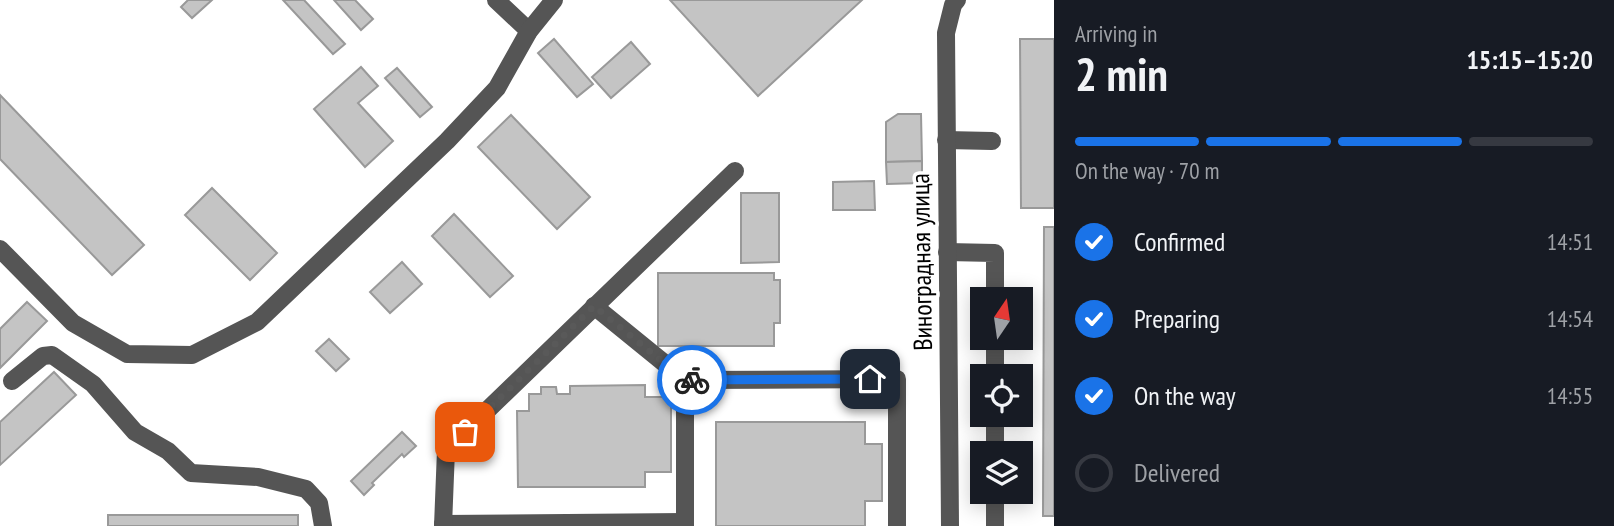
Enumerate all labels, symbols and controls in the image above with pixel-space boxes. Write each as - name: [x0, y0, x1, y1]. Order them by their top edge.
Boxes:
- text: Arriving in: [1075, 19, 1157, 48]
- text: 15:15–15:20: [1466, 43, 1593, 76]
- text: 2 min: [1075, 44, 1168, 104]
- text: On the way · 70 m: [1075, 156, 1219, 185]
- street label: Виноградная улица: [903, 173, 939, 351]
- icon: check: [1075, 223, 1113, 261]
- text: Confirmed: [1134, 225, 1225, 258]
- text: 14:51: [1547, 227, 1593, 256]
- north arrow: [970, 287, 1032, 350]
- map controls: [970, 287, 1033, 504]
- icon: check: [1075, 300, 1113, 338]
- text: Preparing: [1134, 302, 1220, 335]
- text: 14:54: [1547, 304, 1593, 333]
- courier: [657, 345, 727, 415]
- pin: [840, 349, 900, 409]
- icon: home: [851, 360, 889, 398]
- icon: bike: [673, 361, 711, 399]
- button: locate: [970, 364, 1033, 427]
- icon: check: [1075, 377, 1113, 415]
- text: On the way: [1134, 379, 1236, 412]
- text: 14:55: [1547, 381, 1593, 410]
- pin: [435, 402, 495, 462]
- icon: bag: [446, 413, 484, 451]
- button: layers: [970, 441, 1033, 504]
- text: Delivered: [1134, 456, 1220, 489]

